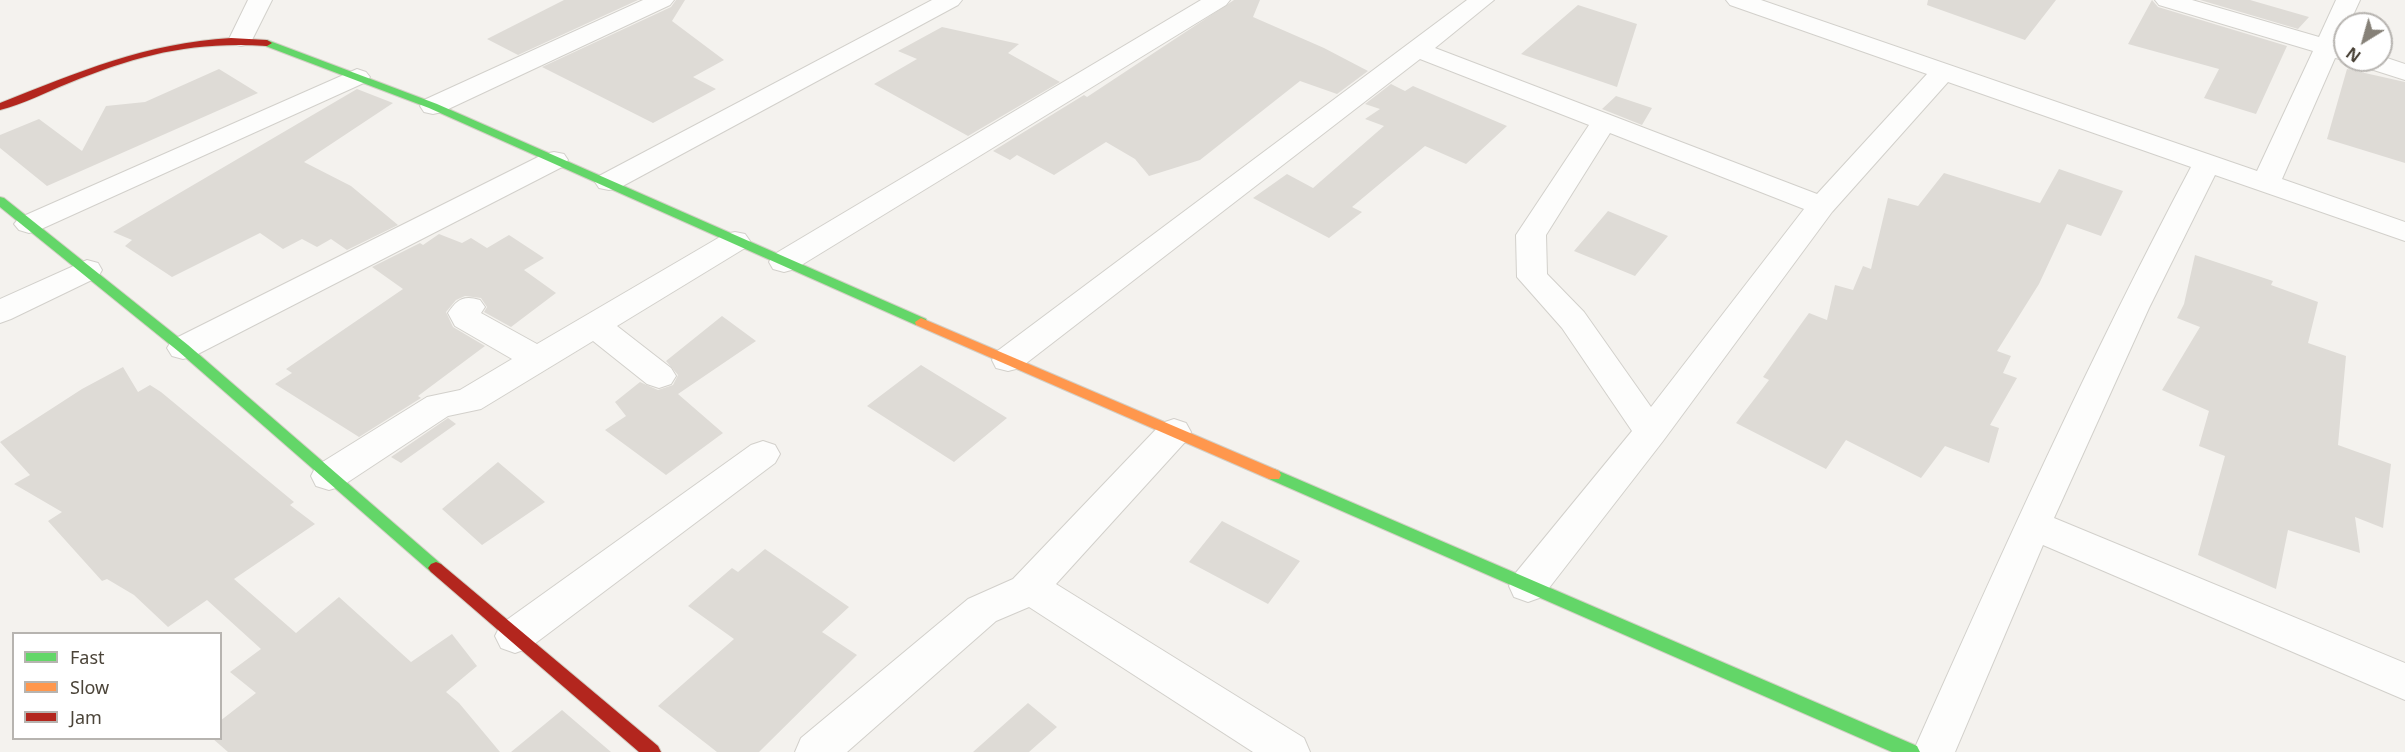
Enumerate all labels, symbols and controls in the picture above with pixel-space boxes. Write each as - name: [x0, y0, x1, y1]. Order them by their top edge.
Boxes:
- north arrow: [2333, 12, 2393, 72]
- text: N: [2342, 42, 2365, 67]
- legend: [12, 632, 222, 740]
- text: Fast: [70, 645, 105, 669]
- text: Slow: [70, 675, 109, 699]
- text: Jam: [70, 705, 102, 729]

